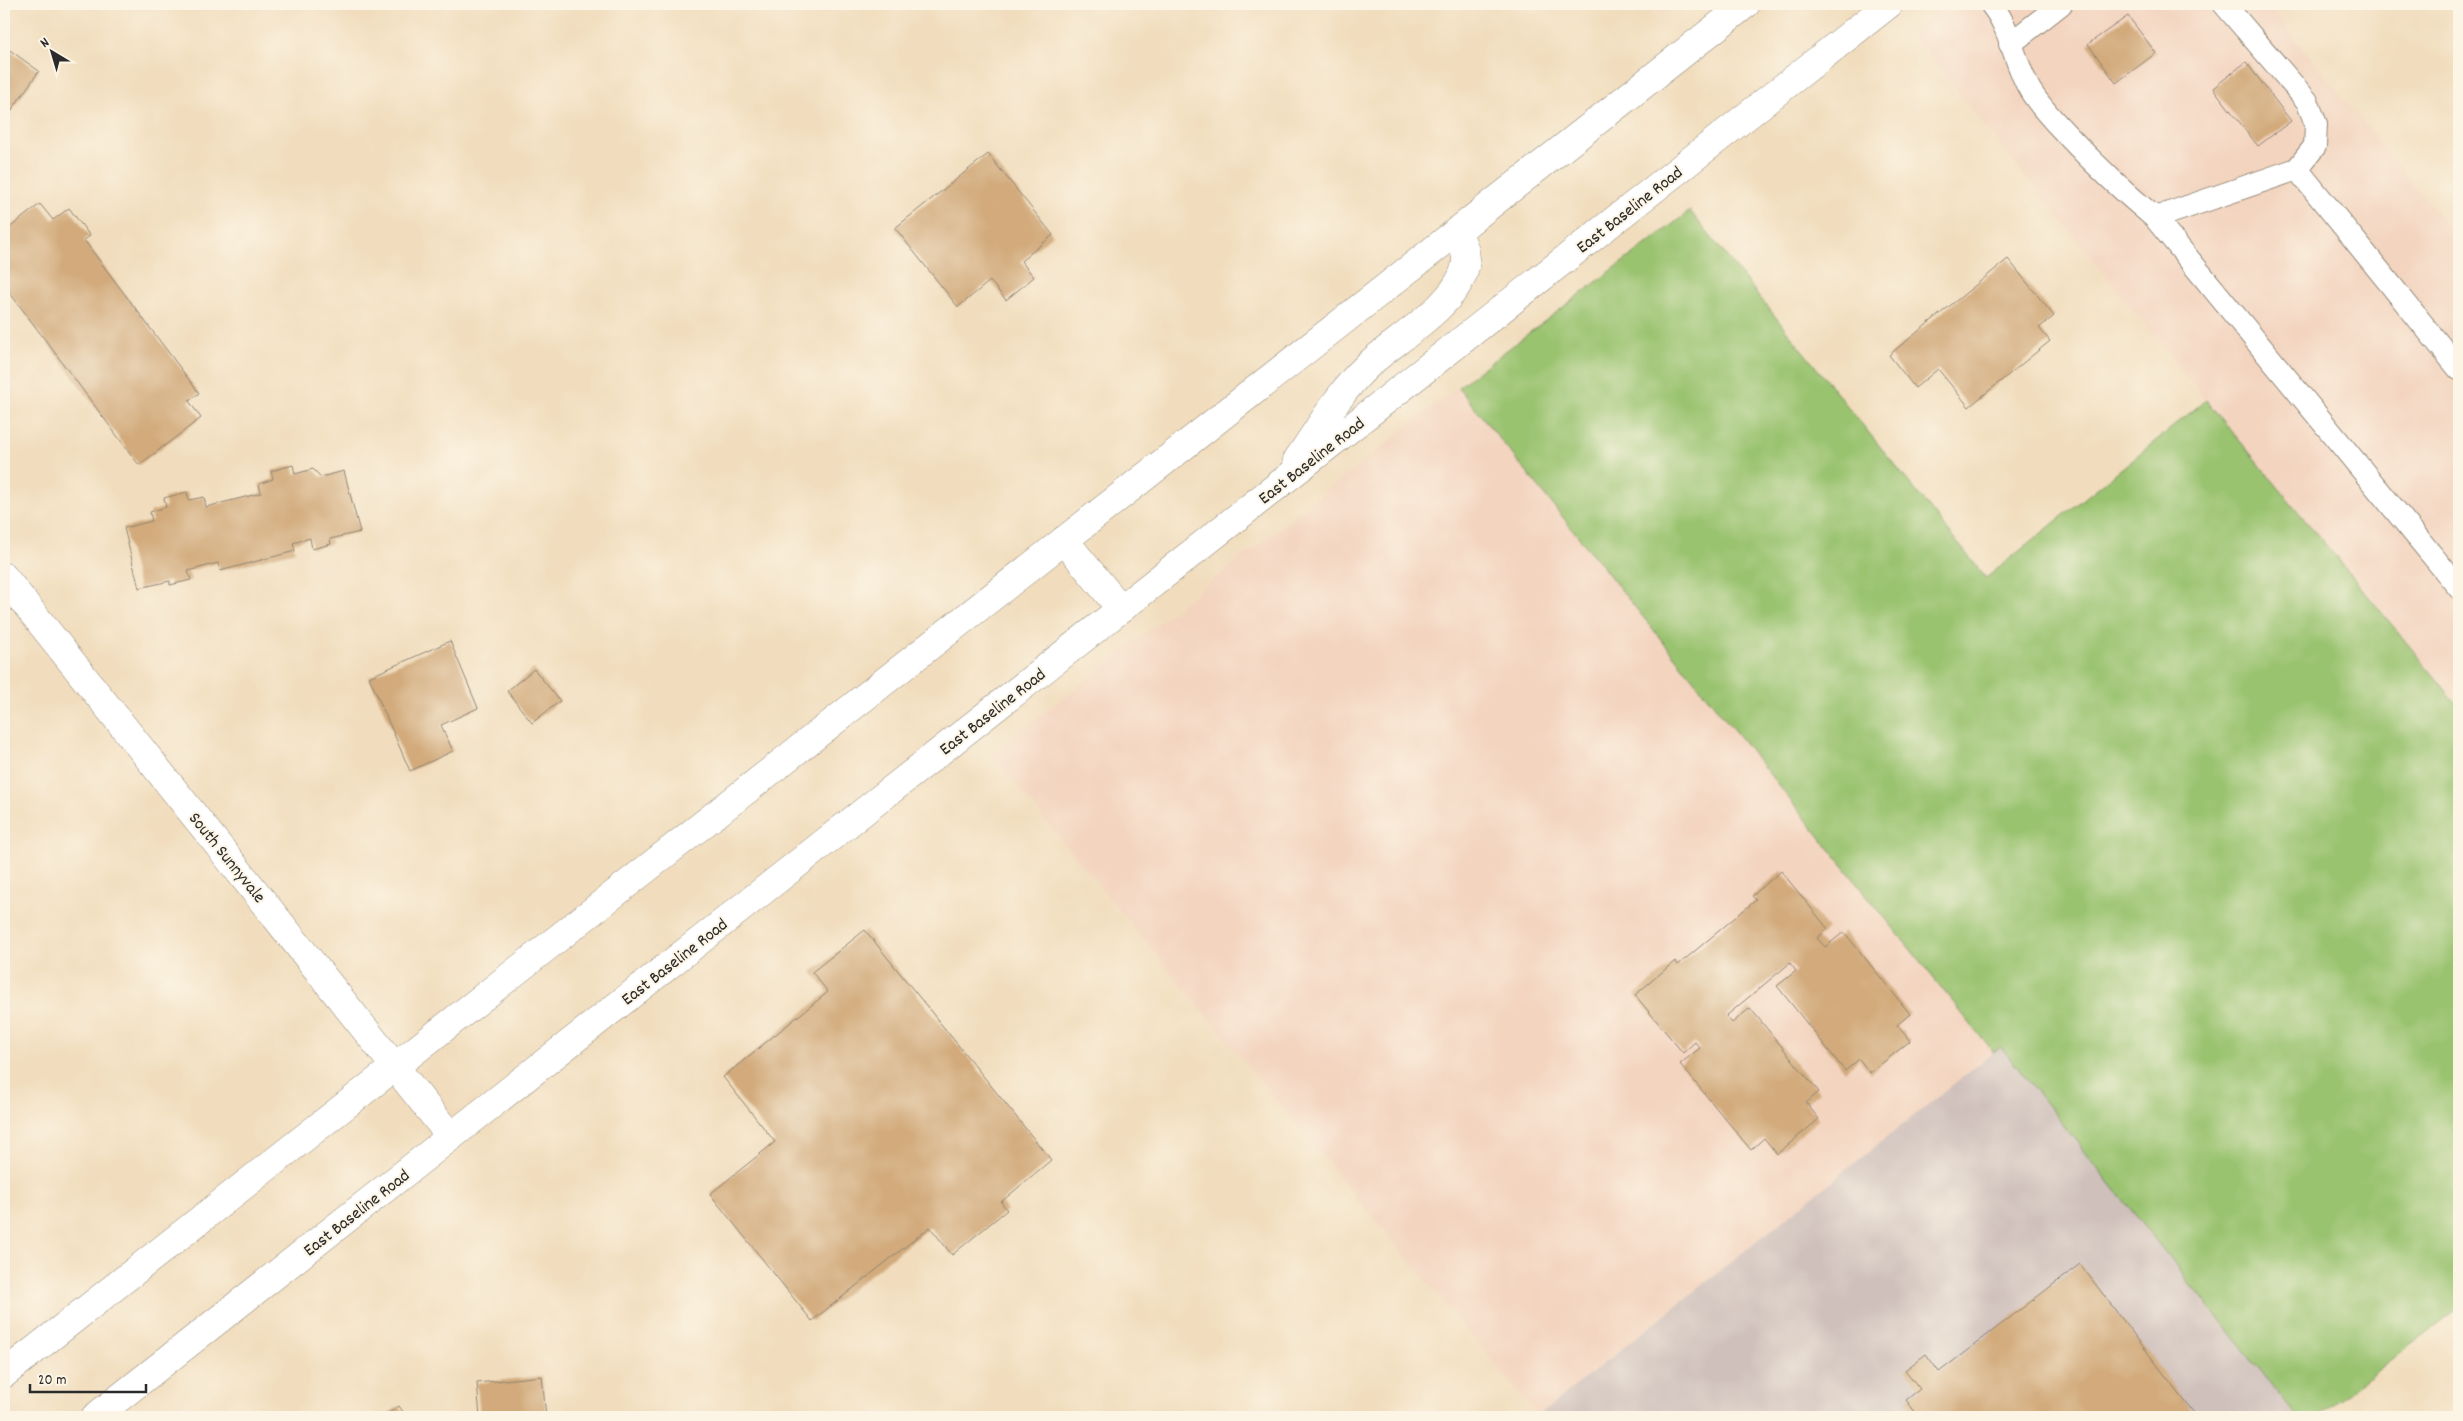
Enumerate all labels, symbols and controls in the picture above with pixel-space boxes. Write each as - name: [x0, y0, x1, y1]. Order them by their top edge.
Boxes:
- north arrow: [28, 28, 78, 78]
- text: N: [36, 33, 54, 53]
- street label: East Baseline Road: [1572, 161, 1689, 261]
- street label: East Baseline Road: [1254, 412, 1371, 512]
- street label: East Baseline Road: [935, 663, 1052, 763]
- street label: South Sunnyvale: [182, 808, 271, 909]
- street label: East Baseline Road: [617, 913, 734, 1013]
- street label: East Baseline Road: [299, 1164, 416, 1264]
- scale bar: [30, 1361, 146, 1393]
- text: 20 m: [38, 1370, 66, 1392]

